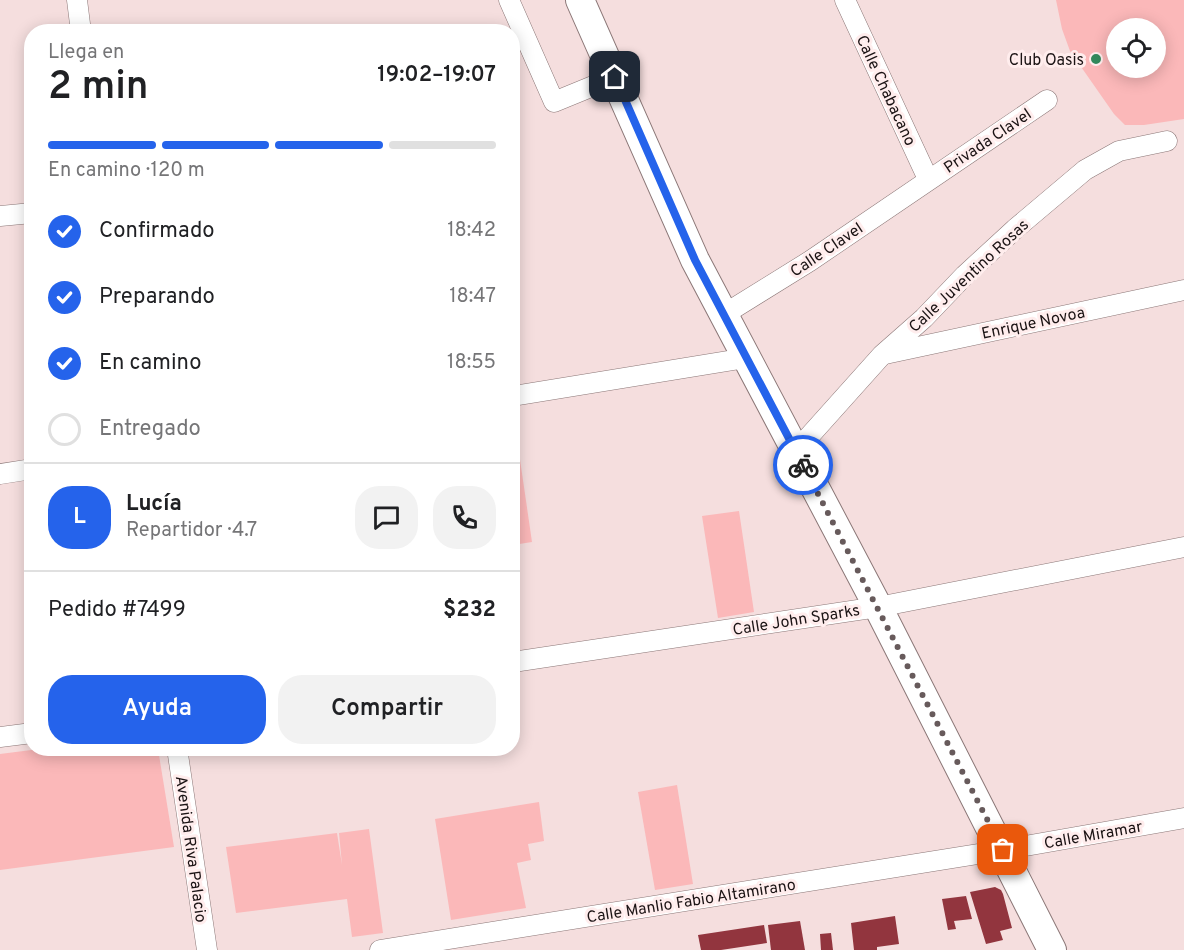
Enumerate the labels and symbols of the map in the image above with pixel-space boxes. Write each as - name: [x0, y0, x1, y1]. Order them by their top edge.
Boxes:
- street label: Calle Chabacano: [851, 32, 920, 149]
- pin: [589, 51, 640, 102]
- place label: Club Oasis: [1009, 51, 1084, 71]
- marker: Club Oasis: [1089, 52, 1103, 66]
- street label: Privada Clavel: [940, 105, 1036, 178]
- street label: Calle Juventino Rosas: [905, 216, 1034, 337]
- street label: Calle Clavel: [787, 219, 867, 282]
- street label: Enrique Novoa: [980, 303, 1087, 345]
- courier: [773, 435, 833, 495]
- street label: Calle John Sparks: [731, 601, 861, 641]
- street label: Avenida Riva Palacio: [170, 775, 210, 924]
- street label: Calle Miramar: [1043, 817, 1144, 854]
- pin: [977, 824, 1028, 875]
- street label: Calle Manlio Fabio Altamirano: [585, 876, 797, 928]

